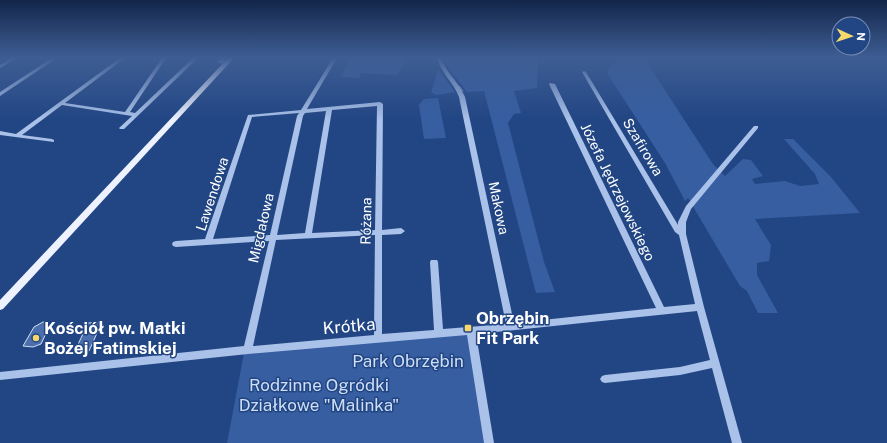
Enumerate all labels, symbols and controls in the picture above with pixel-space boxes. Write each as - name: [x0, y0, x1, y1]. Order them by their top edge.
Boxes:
- north arrow: [831, 16, 871, 56]
- text: N: [855, 32, 867, 41]
- street label: Szafirowa: [620, 115, 666, 179]
- street label: Józefa Jędrzejowskiego: [578, 121, 658, 264]
- street label: Lawendowa: [193, 155, 231, 233]
- street label: Makowa: [486, 180, 512, 236]
- street label: Migdałowa: [245, 191, 277, 265]
- street label: Różana: [358, 197, 374, 245]
- place label: Obrzębin Fit Park: [476, 308, 549, 348]
- street label: Krótka: [322, 314, 376, 338]
- place label: Kościół pw. Matki Bożej Fatimskiej: [44, 318, 185, 358]
- marker: Obrzębin Fit Park: [463, 323, 473, 333]
- marker: Kościół pw. Matki Bożej Fatimskiej: [31, 333, 41, 343]
- park label: Park Obrzębin: [352, 351, 464, 371]
- park label: Rodzinne Ogródki Działkowe "Malinka": [239, 375, 399, 415]

